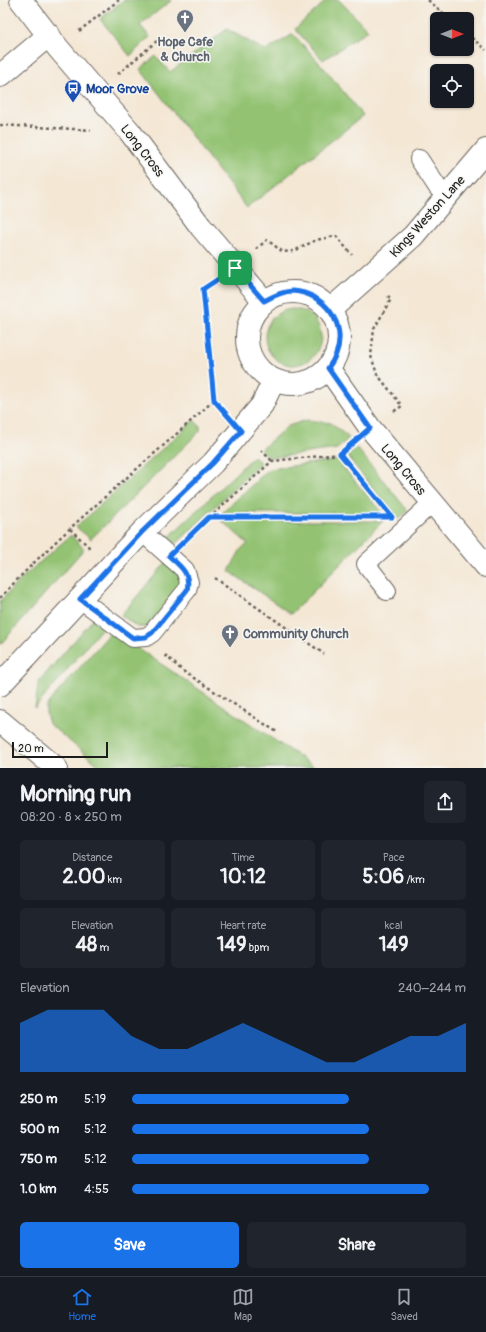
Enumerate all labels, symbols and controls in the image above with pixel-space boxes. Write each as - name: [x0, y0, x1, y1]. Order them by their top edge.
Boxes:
- church icon: Hope Cafe & Church: [175, 8, 195, 33]
- north arrow: [430, 12, 474, 56]
- map controls: [430, 12, 474, 108]
- place label: Hope Cafe & Church: [157, 34, 213, 65]
- button: locate: [430, 64, 474, 108]
- bus stop icon: Moor Grove: [63, 78, 83, 103]
- place label: Moor Grove: [86, 81, 150, 97]
- street label: Long Cross: [117, 121, 168, 180]
- street label: Kings Weston Lane: [387, 172, 469, 261]
- pin: [218, 251, 252, 285]
- icon: arrive: [224, 257, 246, 279]
- street label: Long Cross: [377, 441, 429, 499]
- church icon: Community Church: [220, 623, 240, 648]
- place label: Community Church: [243, 626, 349, 642]
- scale bar: [12, 740, 108, 759]
- text: 20 m: [18, 742, 44, 755]
- text: Morning run: [20, 780, 131, 808]
- button: share: [424, 781, 466, 823]
- text: 08:20 · 8 × 250 m: [20, 809, 122, 825]
- text: Distance: [72, 851, 112, 864]
- text: Time: [231, 851, 254, 864]
- text: Pace: [383, 851, 405, 864]
- text: 2.00: [63, 864, 105, 889]
- text: 10:12: [220, 864, 266, 889]
- text: 5:06: [363, 864, 404, 889]
- text: km: [105, 873, 122, 886]
- text: /km: [404, 873, 425, 886]
- text: Elevation: [71, 919, 113, 932]
- text: Heart rate: [220, 919, 266, 932]
- text: kcal: [385, 919, 403, 932]
- text: 48: [75, 932, 97, 957]
- text: 149: [217, 932, 246, 957]
- text: 149: [379, 932, 409, 957]
- text: m: [97, 941, 109, 954]
- text: bpm: [246, 941, 269, 954]
- text: Elevation: [20, 980, 70, 996]
- text: 240–244 m: [398, 980, 466, 996]
- text: 250 m: [20, 1091, 58, 1107]
- text: 5:19: [84, 1091, 106, 1107]
- text: 500 m: [20, 1121, 59, 1137]
- text: 5:12: [84, 1121, 107, 1137]
- text: 750 m: [20, 1151, 57, 1167]
- text: 5:12: [84, 1151, 107, 1167]
- text: 1.0 km: [20, 1181, 57, 1197]
- text: 4:55: [84, 1181, 109, 1197]
- button: Save: [20, 1222, 239, 1268]
- button: Share: [247, 1222, 466, 1268]
- tab: Home: [68, 1286, 96, 1323]
- tab: Map: [232, 1286, 254, 1323]
- tab: Saved: [391, 1286, 418, 1323]

